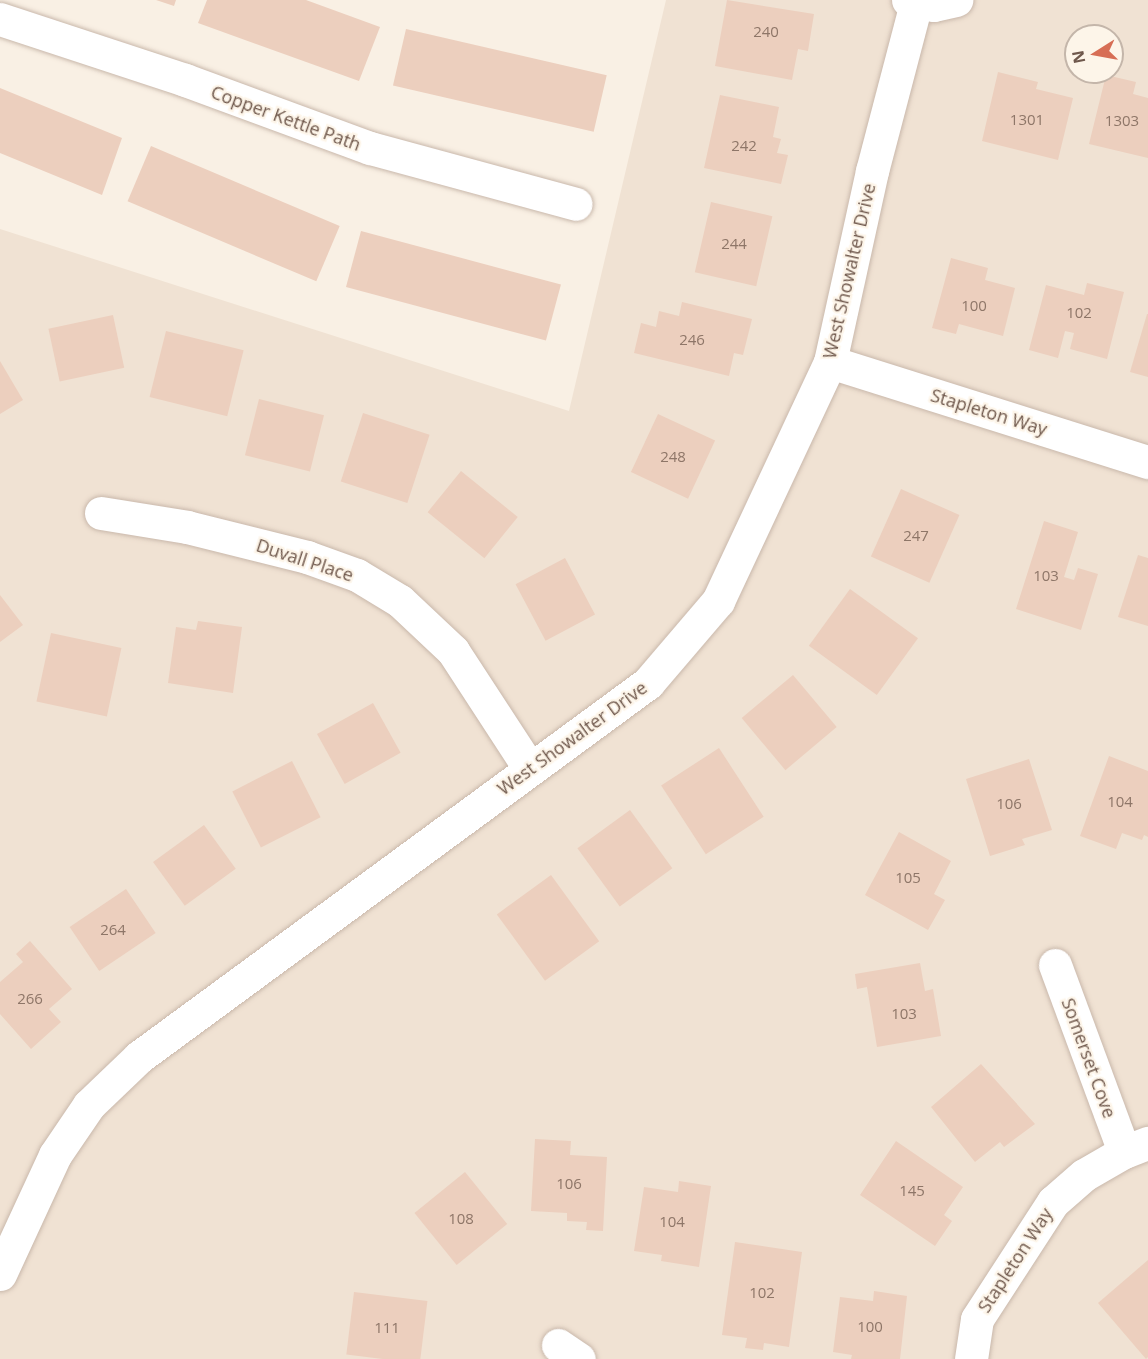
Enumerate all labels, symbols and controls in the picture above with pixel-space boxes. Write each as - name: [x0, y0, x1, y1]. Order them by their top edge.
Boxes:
- house number: 240: [753, 23, 779, 41]
- north arrow: [1064, 24, 1124, 84]
- text: N: [1066, 49, 1090, 66]
- street label: Copper Kettle Path: [208, 81, 364, 155]
- house number: 1301: [1010, 111, 1044, 129]
- house number: 1303: [1105, 112, 1139, 130]
- house number: 242: [731, 137, 757, 155]
- street label: West Showalter Drive: [818, 181, 880, 361]
- house number: 244: [721, 235, 747, 253]
- house number: 100: [961, 297, 987, 315]
- house number: 102: [1066, 304, 1092, 322]
- house number: 246: [679, 331, 705, 349]
- street label: Stapleton Way: [928, 384, 1050, 440]
- house number: 248: [660, 448, 686, 466]
- house number: 247: [903, 527, 929, 545]
- street label: Duvall Place: [254, 534, 356, 586]
- house number: 103: [1033, 567, 1059, 585]
- street label: West Showalter Drive: [493, 677, 651, 799]
- house number: 104: [1107, 793, 1133, 811]
- house number: 106: [996, 795, 1022, 813]
- house number: 105: [895, 869, 921, 887]
- house number: 264: [100, 921, 126, 939]
- house number: 266: [17, 990, 43, 1008]
- street label: Somerset Cove: [1057, 995, 1121, 1121]
- house number: 103: [891, 1005, 917, 1023]
- house number: 106: [556, 1175, 582, 1193]
- house number: 145: [899, 1182, 925, 1200]
- street label: Stapleton Way: [973, 1204, 1057, 1316]
- house number: 108: [448, 1210, 474, 1228]
- house number: 104: [659, 1213, 685, 1231]
- house number: 102: [749, 1284, 775, 1302]
- house number: 100: [857, 1318, 883, 1336]
- house number: 111: [374, 1319, 400, 1337]

